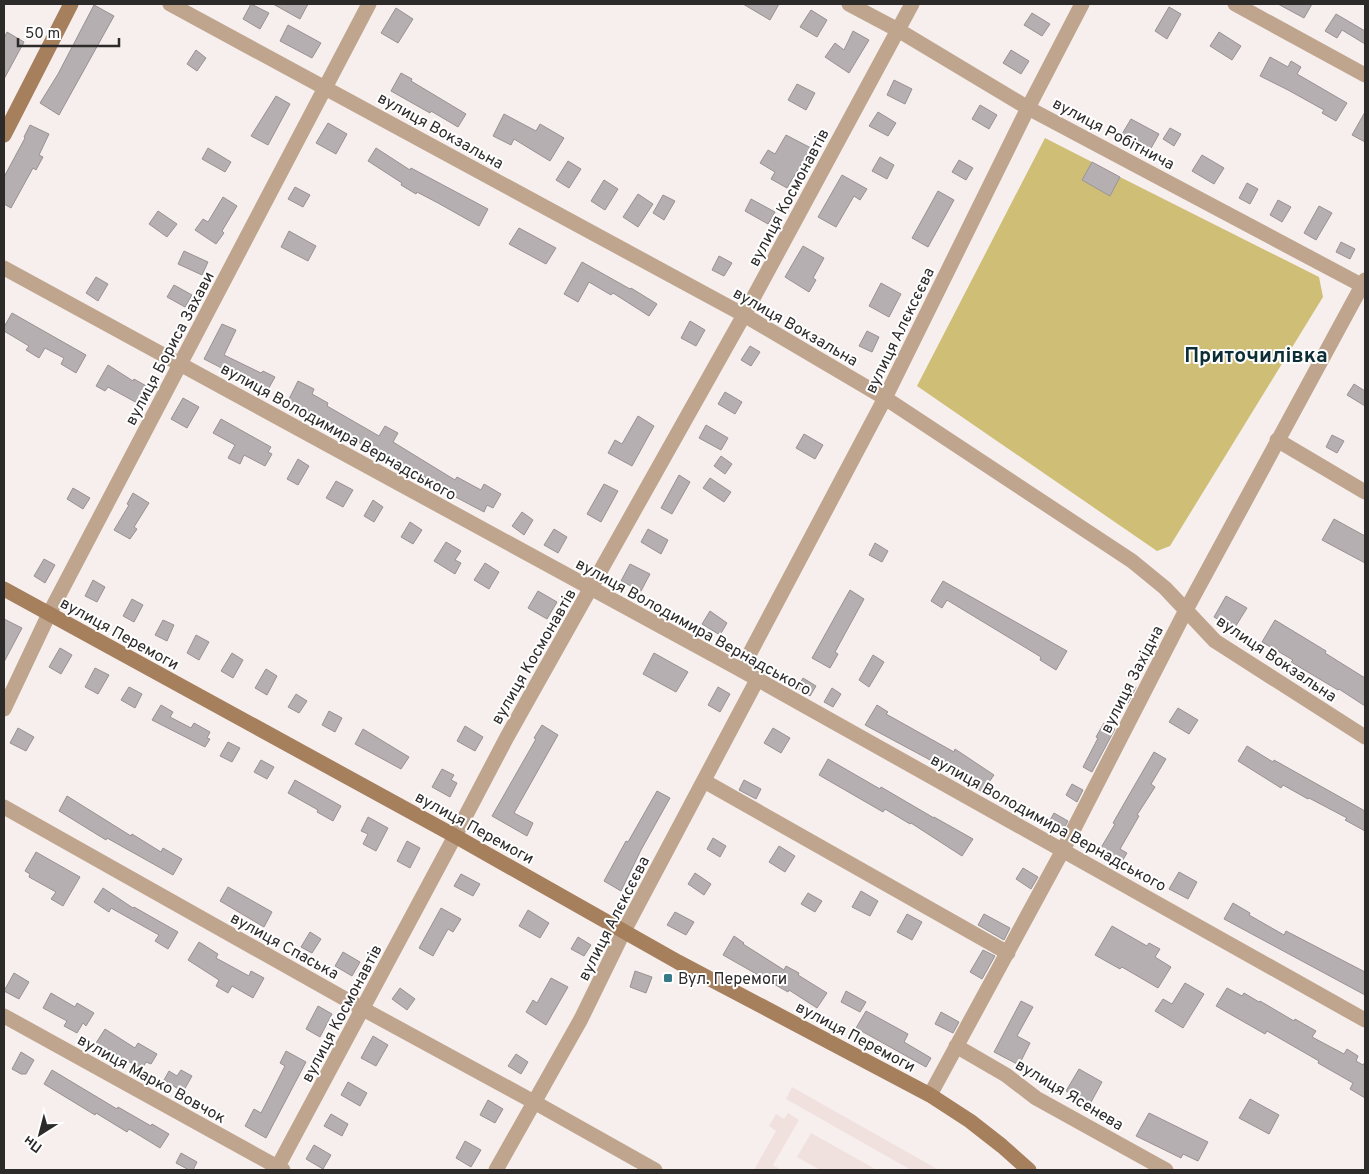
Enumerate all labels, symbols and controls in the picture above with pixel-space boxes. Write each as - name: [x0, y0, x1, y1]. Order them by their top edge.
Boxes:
- scale bar: [18, 15, 119, 47]
- text: 50 m: [25, 25, 60, 44]
- street label: вулиця Вокзальна: [374, 89, 507, 175]
- street label: вулиця Робітнича: [1049, 94, 1177, 175]
- street label: вулиця Космонавтів: [745, 126, 835, 270]
- street label: вулиця Алєксєєва: [862, 265, 940, 397]
- street label: вулиця Бориса Захави: [122, 269, 220, 429]
- street label: вулиця Вокзальна: [729, 284, 861, 372]
- district label: Приточилівка: [1184, 343, 1328, 370]
- street label: вулиця Володимира Вернадського: [217, 359, 459, 506]
- street label: вулиця Володимира Вернадського: [572, 554, 814, 701]
- street label: вулиця Космонавтів: [488, 586, 582, 728]
- street label: вулиця Перемоги: [56, 594, 182, 676]
- street label: вулиця Вокзальна: [1212, 612, 1340, 707]
- street label: вулиця Західна: [1097, 623, 1169, 737]
- street label: вулиця Володимира Вернадського: [927, 750, 1169, 897]
- street label: вулиця Перемоги: [411, 788, 537, 870]
- street label: вулиця Алєксєєва: [575, 853, 655, 985]
- street label: вулиця Спаська: [226, 909, 342, 985]
- street label: вулиця Космонавтів: [298, 942, 388, 1086]
- place label: Вул. Перемоги: [678, 970, 787, 990]
- marker: Вул. Перемоги: [662, 972, 674, 984]
- street label: вулиця Перемоги: [792, 998, 918, 1078]
- street label: вулиця Марко Вовчок: [73, 1031, 229, 1129]
- street label: вулиця Ясенева: [1011, 1056, 1127, 1136]
- north arrow: [15, 1109, 65, 1159]
- text: Пн: [21, 1131, 46, 1156]

